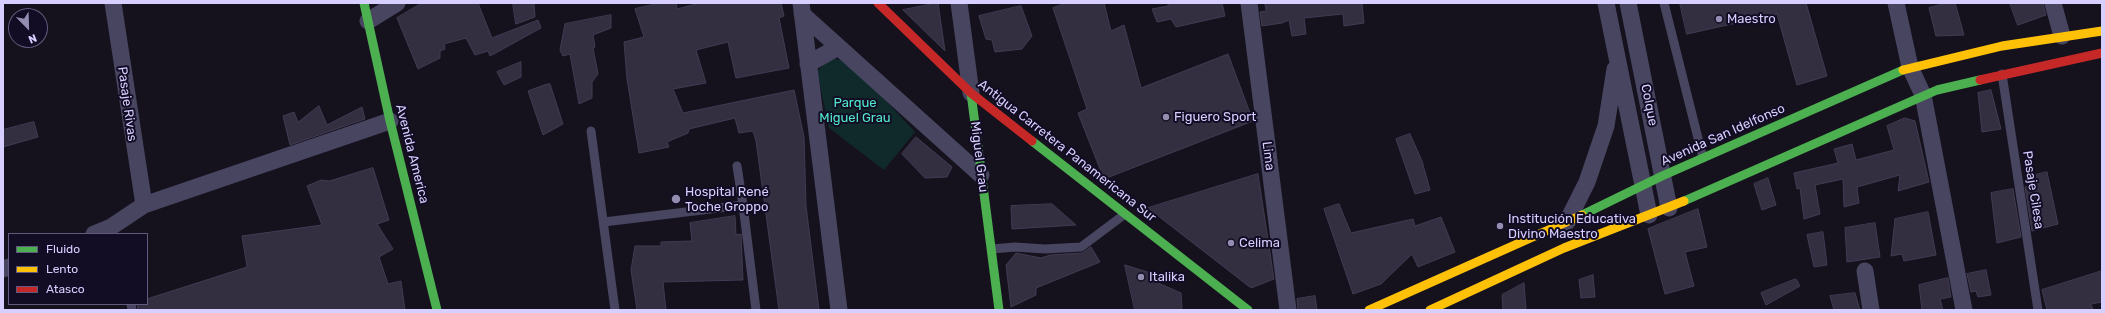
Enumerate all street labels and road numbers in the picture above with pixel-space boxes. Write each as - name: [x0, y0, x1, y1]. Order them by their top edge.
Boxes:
- street label: Pasaje Rivas: [114, 66, 140, 142]
- street label: Antigua Carretera Panamericana Sur: [975, 77, 1159, 225]
- street label: Colque: [1637, 83, 1661, 127]
- street label: Avenida San Idelfonso: [1659, 101, 1787, 169]
- street label: Avenida America: [392, 103, 432, 205]
- street label: Miguel Grau: [967, 121, 991, 193]
- street label: Lima: [1258, 141, 1278, 171]
- street label: Pasaje Cilesa: [2019, 150, 2047, 230]

